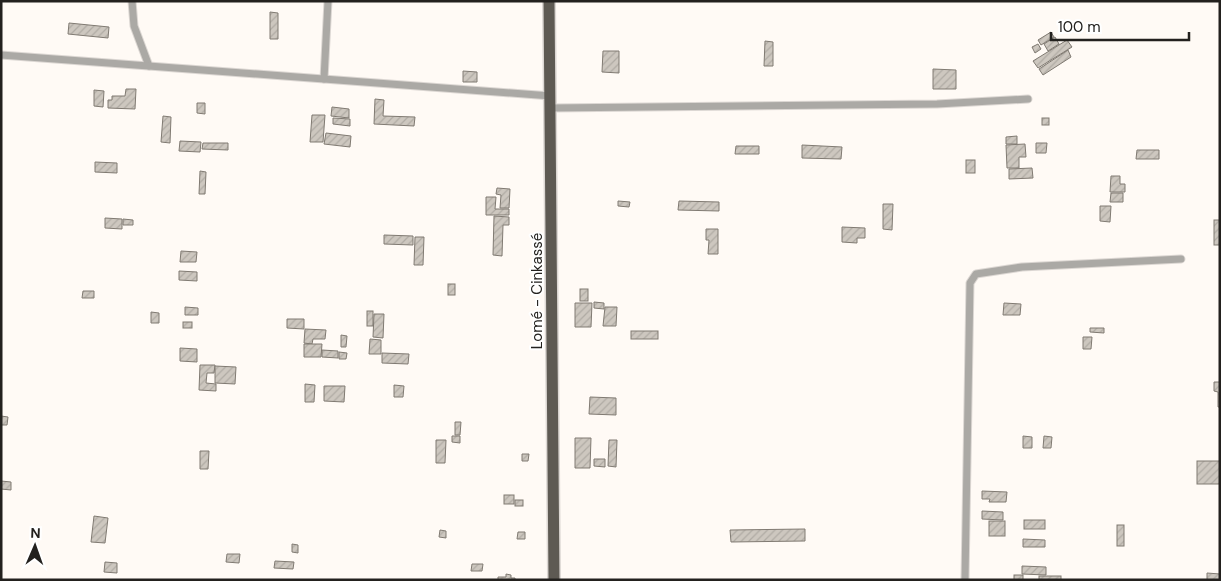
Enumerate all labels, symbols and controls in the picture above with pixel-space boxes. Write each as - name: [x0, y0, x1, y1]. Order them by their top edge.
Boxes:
- scale bar: [1051, 10, 1188, 42]
- text: 100 m: [1058, 17, 1101, 37]
- street label: Lomé - Cinkassé: [527, 233, 547, 349]
- north arrow: [10, 521, 60, 571]
- text: N: [30, 524, 41, 542]

